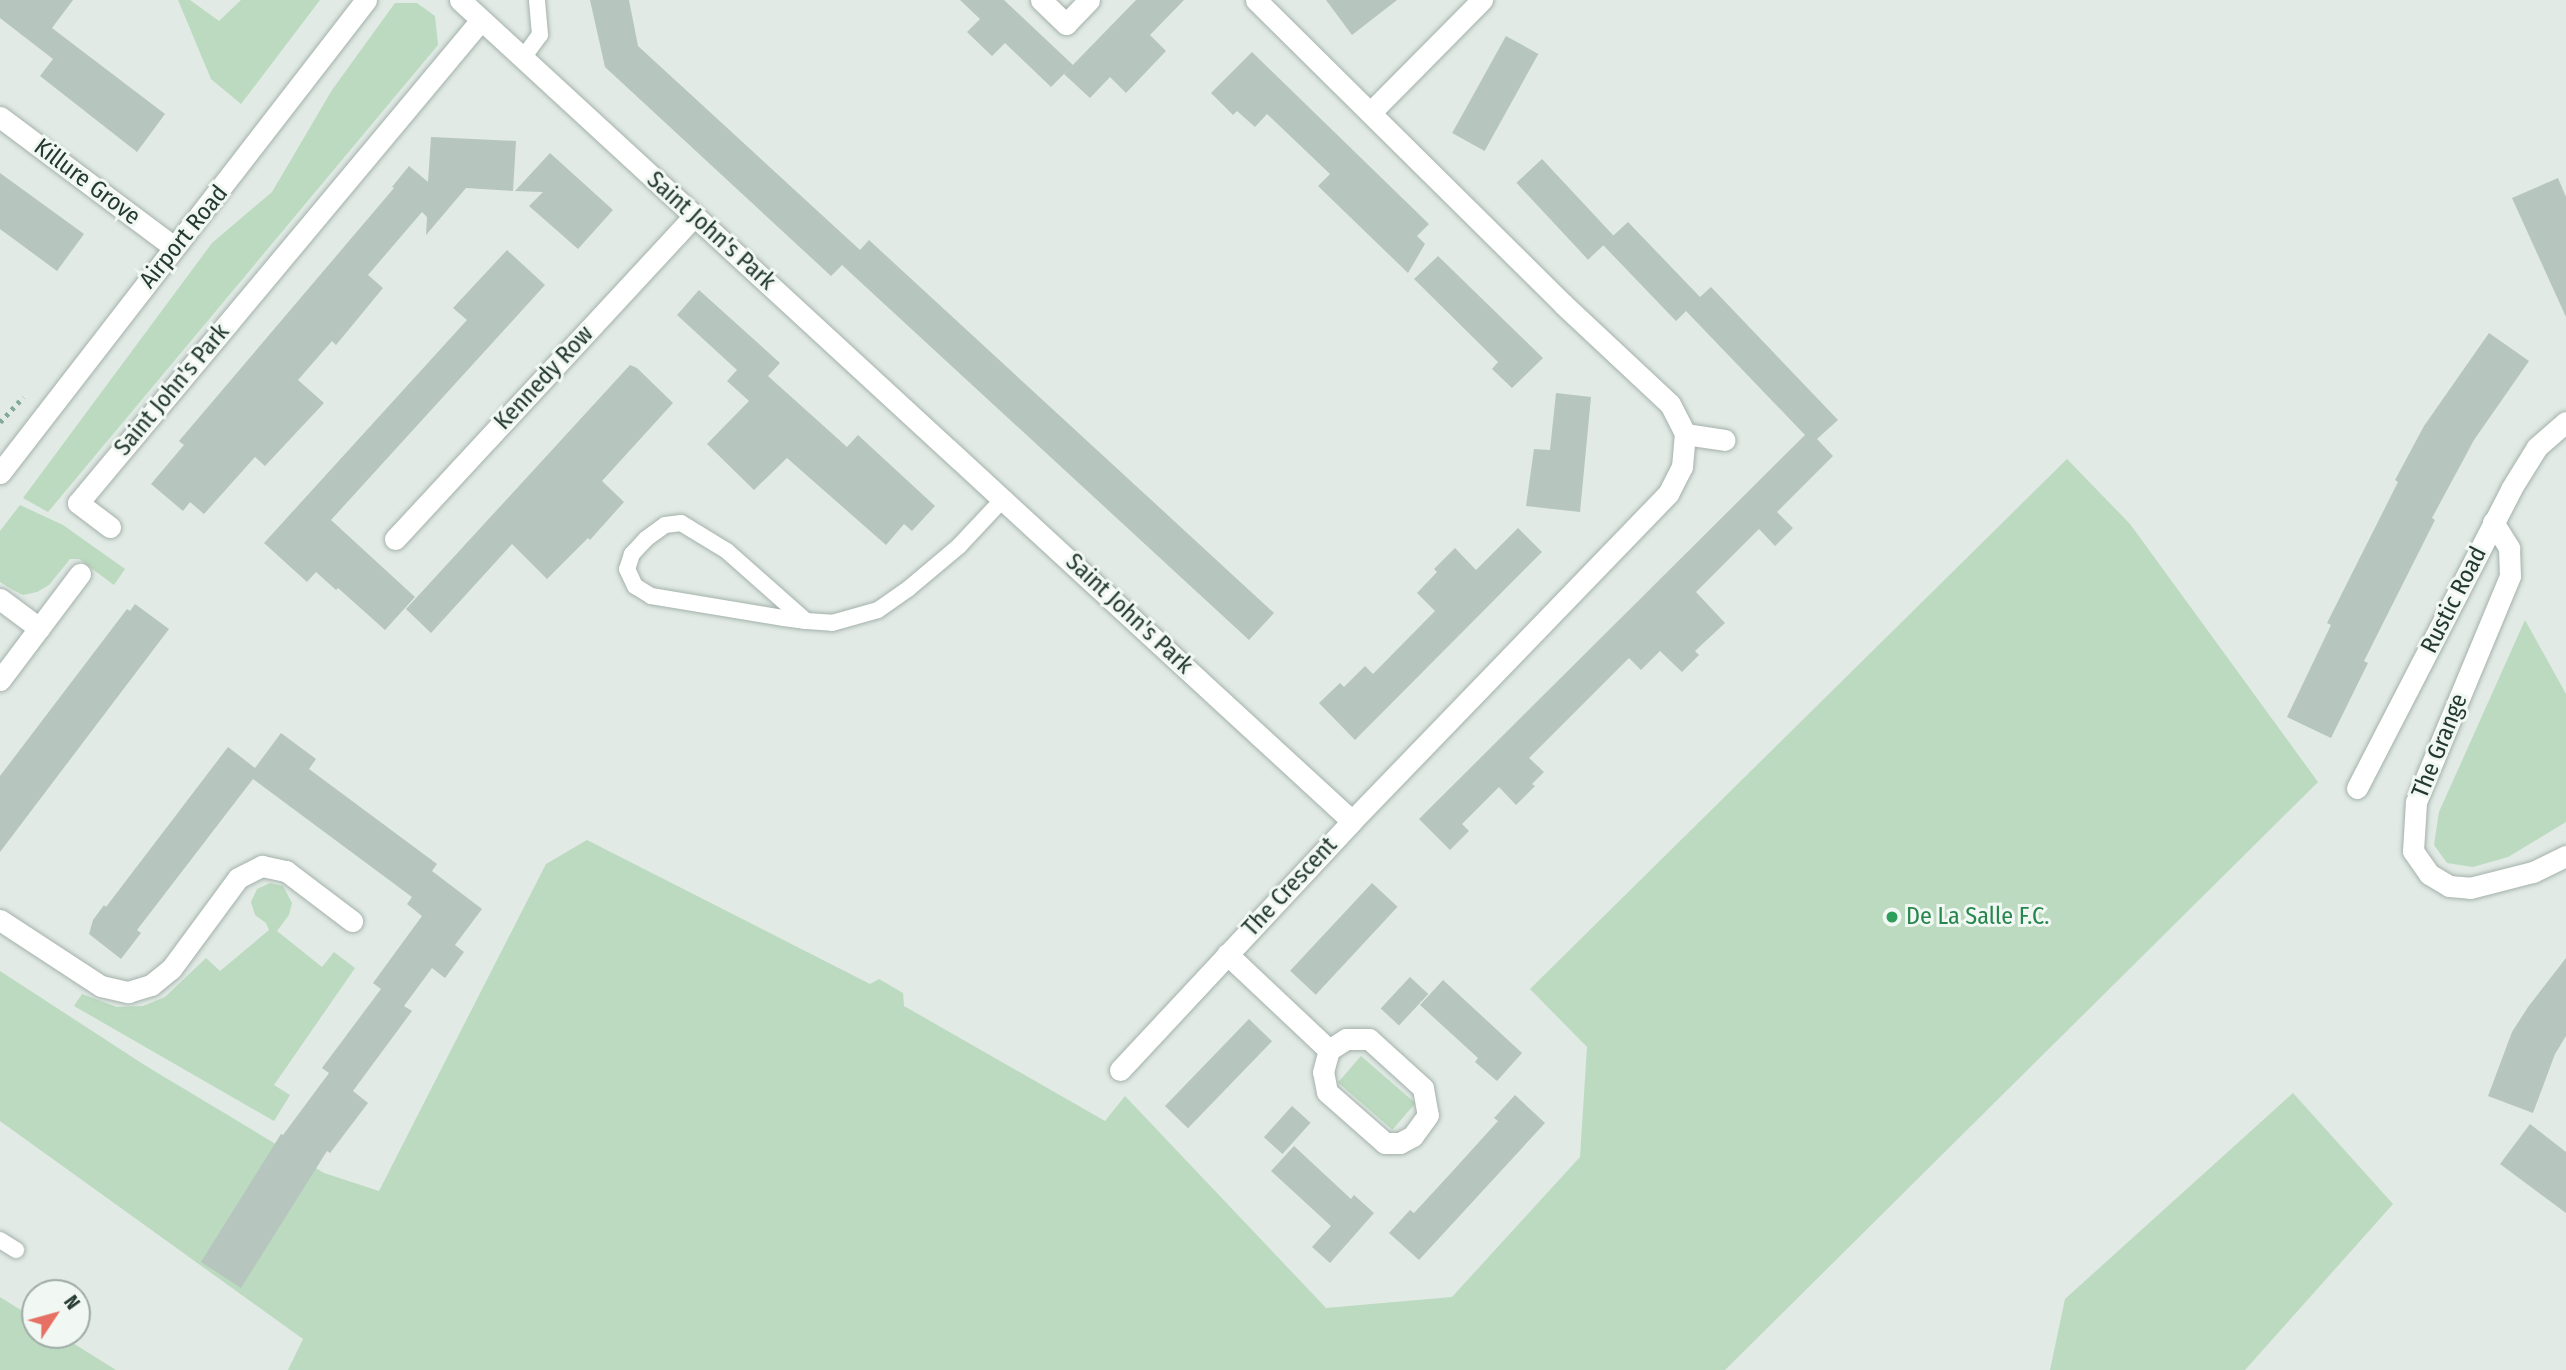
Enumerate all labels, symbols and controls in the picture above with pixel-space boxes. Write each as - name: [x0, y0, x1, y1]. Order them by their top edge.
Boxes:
- street label: Killure Grove: [28, 133, 146, 231]
- street label: Saint John's Park: [641, 166, 781, 296]
- street label: Airport Road: [134, 180, 234, 294]
- street label: Saint John's Park: [109, 318, 235, 462]
- street label: Kennedy Row: [489, 320, 599, 436]
- street label: Rustic Road: [2415, 542, 2493, 658]
- street label: Saint John's Park: [1060, 548, 1198, 680]
- street label: The Grange: [2406, 690, 2474, 802]
- street label: The Crescent: [1237, 831, 1343, 943]
- place label: De La Salle F.C.: [1906, 903, 2049, 931]
- marker: De La Salle F.C.: [1884, 909, 1900, 925]
- north arrow: [21, 1279, 91, 1349]
- text: N: [59, 1291, 84, 1314]

